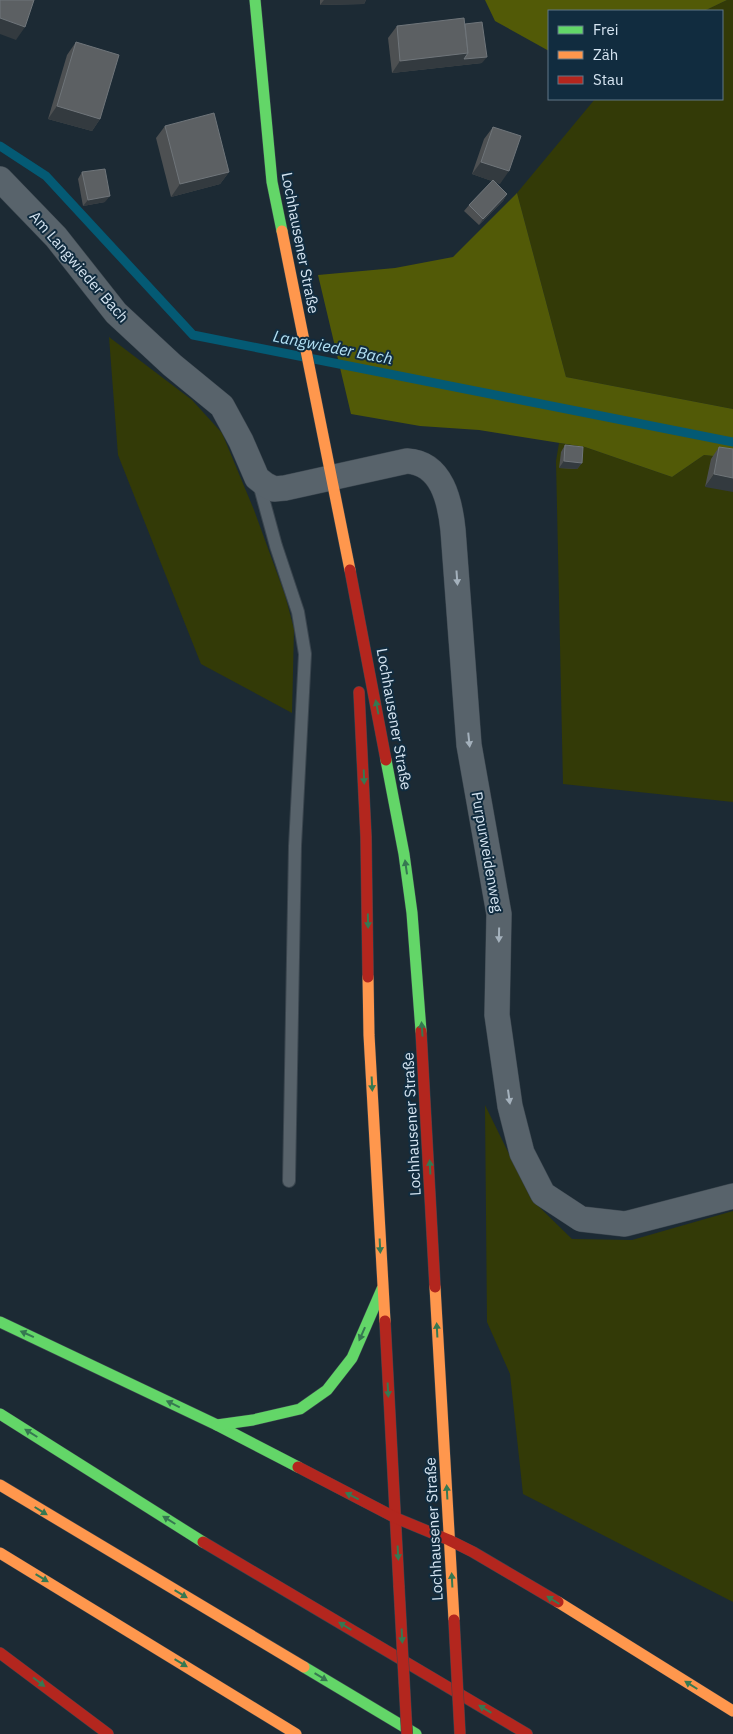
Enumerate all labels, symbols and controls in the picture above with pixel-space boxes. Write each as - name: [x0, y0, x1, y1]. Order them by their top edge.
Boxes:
- legend: [548, 10, 723, 100]
- text: Frei: [593, 20, 619, 39]
- text: Zäh: [593, 45, 618, 64]
- text: Stau: [593, 70, 624, 89]
- street label: Lochhausener Straße: [277, 171, 324, 315]
- street label: Am Langwieder Bach: [26, 207, 133, 326]
- water label: Langwieder Bach: [271, 326, 395, 368]
- one-way arrow: [453, 571, 461, 587]
- street label: Lochhausener Straße: [373, 647, 416, 791]
- one-way arrow: [372, 699, 380, 715]
- one-way arrow: [465, 733, 473, 749]
- one-way arrow: [360, 769, 368, 785]
- street label: Purpurweidenweg: [468, 790, 507, 914]
- one-way arrow: [402, 859, 410, 875]
- one-way arrow: [364, 913, 372, 929]
- one-way arrow: [494, 927, 502, 943]
- one-way arrow: [418, 1020, 426, 1036]
- street label: Lochhausener Straße: [398, 1052, 425, 1196]
- one-way arrow: [368, 1076, 376, 1092]
- one-way arrow: [505, 1089, 513, 1105]
- one-way arrow: [425, 1159, 433, 1175]
- one-way arrow: [377, 1238, 385, 1254]
- one-way arrow: [433, 1321, 441, 1337]
- one-way arrow: [358, 1327, 366, 1341]
- one-way arrow: [20, 1329, 34, 1337]
- one-way arrow: [384, 1382, 392, 1398]
- one-way arrow: [166, 1400, 180, 1408]
- one-way arrow: [25, 1429, 38, 1438]
- street label: Lochhausener Straße: [420, 1457, 447, 1601]
- one-way arrow: [442, 1483, 450, 1499]
- one-way arrow: [345, 1492, 360, 1500]
- one-way arrow: [35, 1506, 48, 1515]
- one-way arrow: [162, 1515, 176, 1524]
- one-way arrow: [394, 1545, 402, 1561]
- one-way arrow: [447, 1572, 455, 1588]
- one-way arrow: [35, 1574, 48, 1583]
- one-way arrow: [174, 1589, 187, 1598]
- one-way arrow: [547, 1595, 560, 1604]
- one-way arrow: [338, 1622, 353, 1630]
- one-way arrow: [399, 1628, 407, 1644]
- one-way arrow: [174, 1658, 187, 1667]
- one-way arrow: [314, 1672, 327, 1681]
- one-way arrow: [32, 1677, 46, 1687]
- one-way arrow: [685, 1680, 698, 1690]
- one-way arrow: [478, 1705, 492, 1714]

